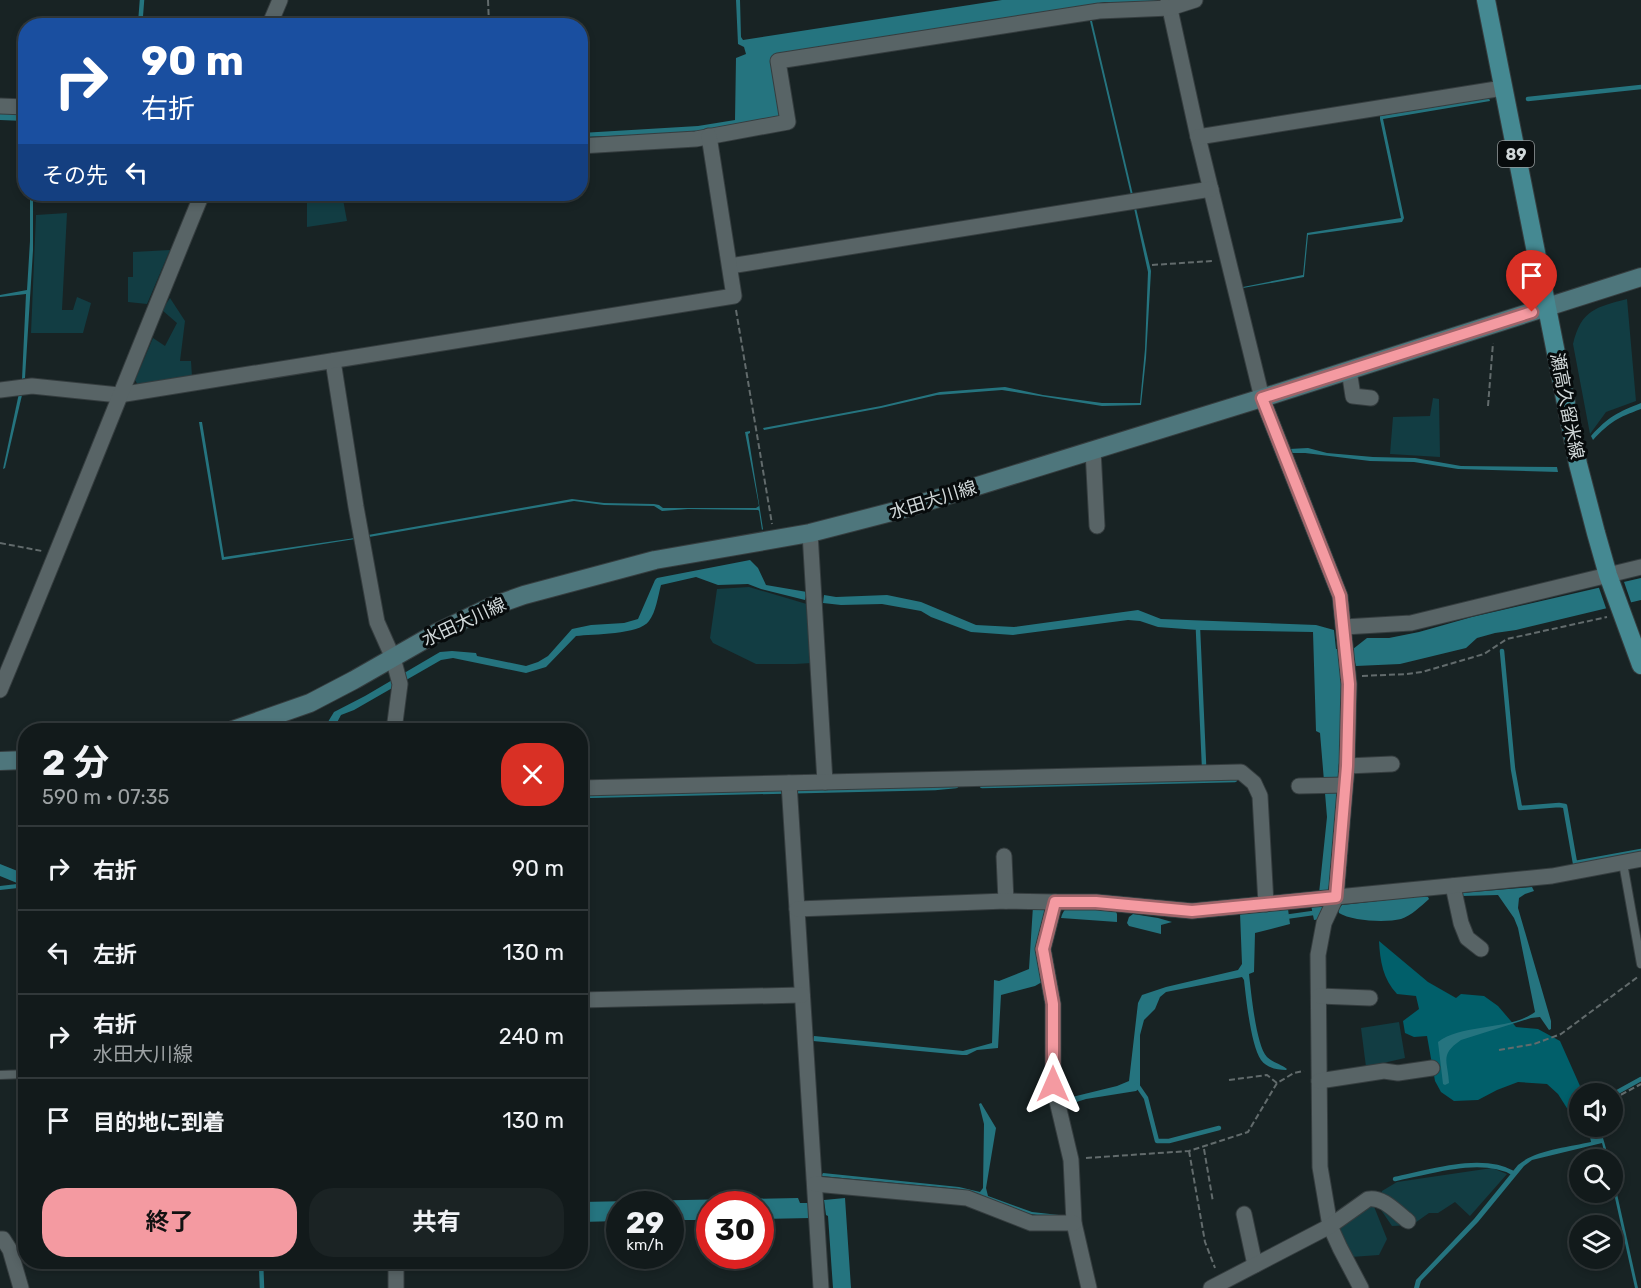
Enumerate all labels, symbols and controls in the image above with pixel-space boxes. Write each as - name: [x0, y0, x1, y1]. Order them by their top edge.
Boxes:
- text: 90 m: [141, 36, 244, 86]
- icon: right: [42, 42, 120, 120]
- text: 右折: [141, 93, 195, 125]
- road number: 89: [1498, 141, 1534, 167]
- icon: left: [120, 156, 153, 189]
- text: その先: [42, 162, 108, 189]
- pin: [1506, 250, 1557, 312]
- icon: arrive: [1515, 259, 1548, 292]
- street label: 瀬高久留米線: [1546, 351, 1588, 461]
- street label: 水田大川線: [887, 476, 979, 524]
- street label: 水田大川線: [419, 593, 509, 651]
- text: 2 分: [42, 741, 109, 784]
- button: close: [501, 743, 564, 806]
- text: 590 m · 07:35: [42, 785, 170, 809]
- icon: right: [42, 852, 75, 885]
- text: 90 m: [512, 855, 564, 882]
- text: 右折: [93, 857, 137, 884]
- icon: left: [42, 936, 75, 969]
- text: 130 m: [502, 939, 564, 966]
- text: 左折: [93, 941, 137, 968]
- text: 右折: [93, 1011, 137, 1038]
- icon: right: [42, 1020, 75, 1053]
- text: 240 m: [499, 1023, 564, 1050]
- text: 水田大川線: [93, 1042, 193, 1066]
- position arrow: [1021, 1052, 1085, 1116]
- map controls: [1569, 1083, 1623, 1269]
- button: sound: [1569, 1083, 1623, 1137]
- icon: arrive: [42, 1104, 75, 1137]
- text: 130 m: [502, 1107, 564, 1134]
- text: 目的地に到着: [93, 1109, 225, 1136]
- button: search: [1569, 1149, 1623, 1203]
- button: 終了: [42, 1188, 297, 1257]
- button: 共有: [309, 1188, 564, 1257]
- speed limit sign: 30: [696, 1191, 774, 1269]
- text: 29: [626, 1205, 664, 1241]
- button: layers: [1569, 1215, 1623, 1269]
- text: km/h: [626, 1236, 664, 1254]

